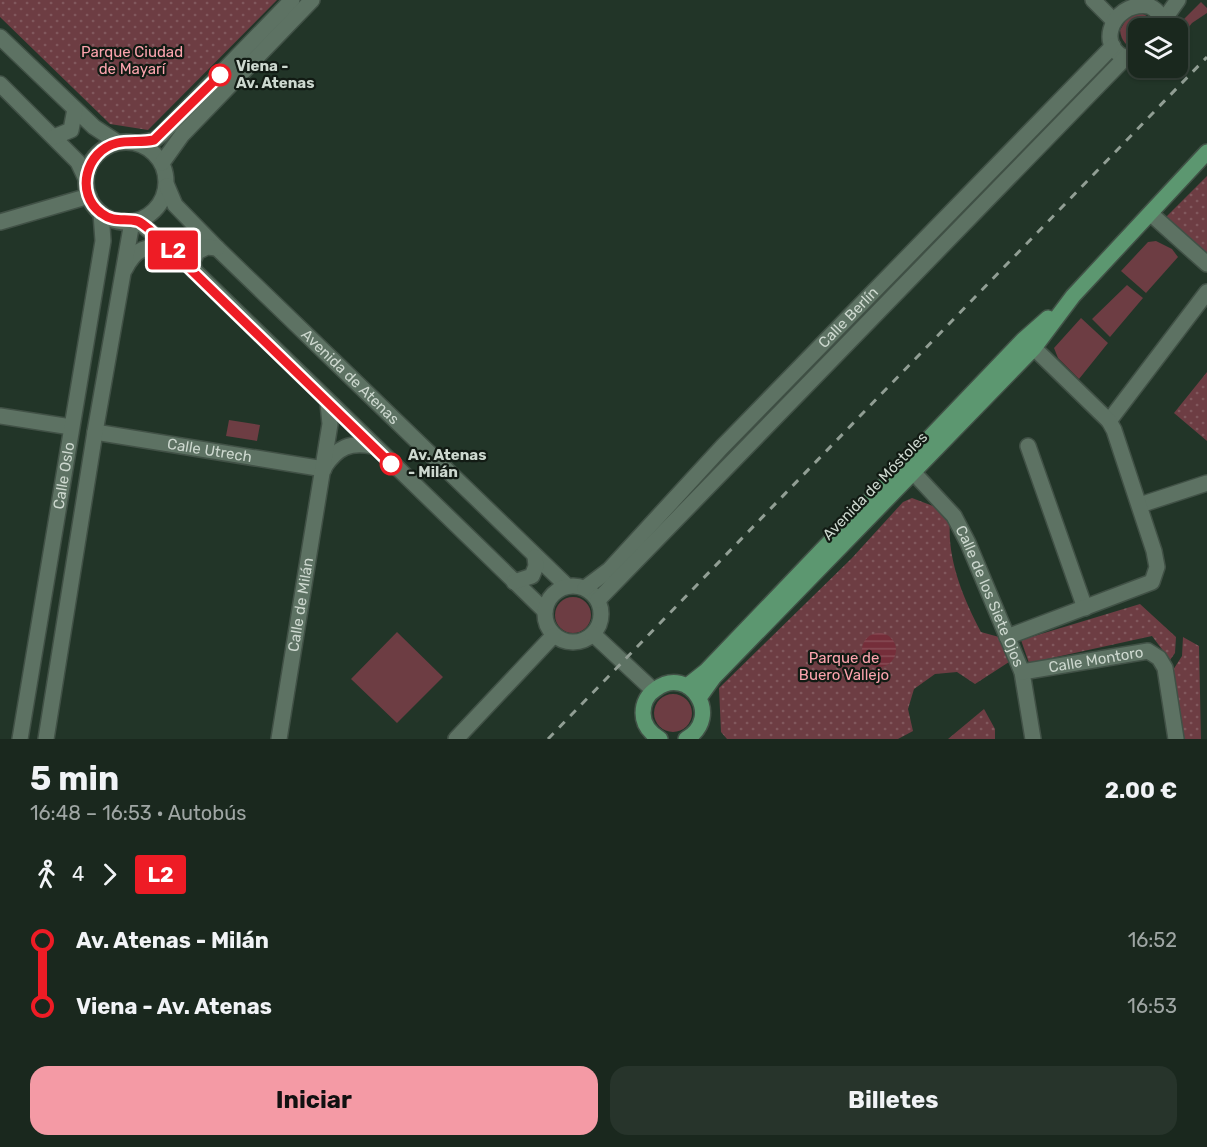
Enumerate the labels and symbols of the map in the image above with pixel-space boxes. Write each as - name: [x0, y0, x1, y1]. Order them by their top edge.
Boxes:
- park label: Parque Ciudad de Mayarí: [81, 43, 183, 78]
- place label: Viena - Av. Atenas: [236, 57, 314, 92]
- marker: Viena - Av. Atenas: [209, 64, 231, 86]
- line badge: L2: [146, 230, 200, 270]
- street label: Calle Berlín: [815, 283, 882, 352]
- street label: Avenida de Atenas: [298, 325, 403, 428]
- street label: Avenida de Móstoles: [819, 428, 931, 544]
- street label: Calle Utrech: [166, 435, 253, 466]
- street label: Calle Oslo: [49, 441, 78, 511]
- place label: Av. Atenas - Milán: [408, 446, 486, 481]
- marker: Av. Atenas - Milán: [380, 453, 402, 475]
- street label: Calle de los Siete Ojos: [951, 522, 1028, 670]
- street label: Calle de Milán: [284, 556, 317, 653]
- street label: Calle Montoro: [1047, 643, 1145, 676]
- park label: Parque de Buero Vallejo: [799, 649, 889, 684]

